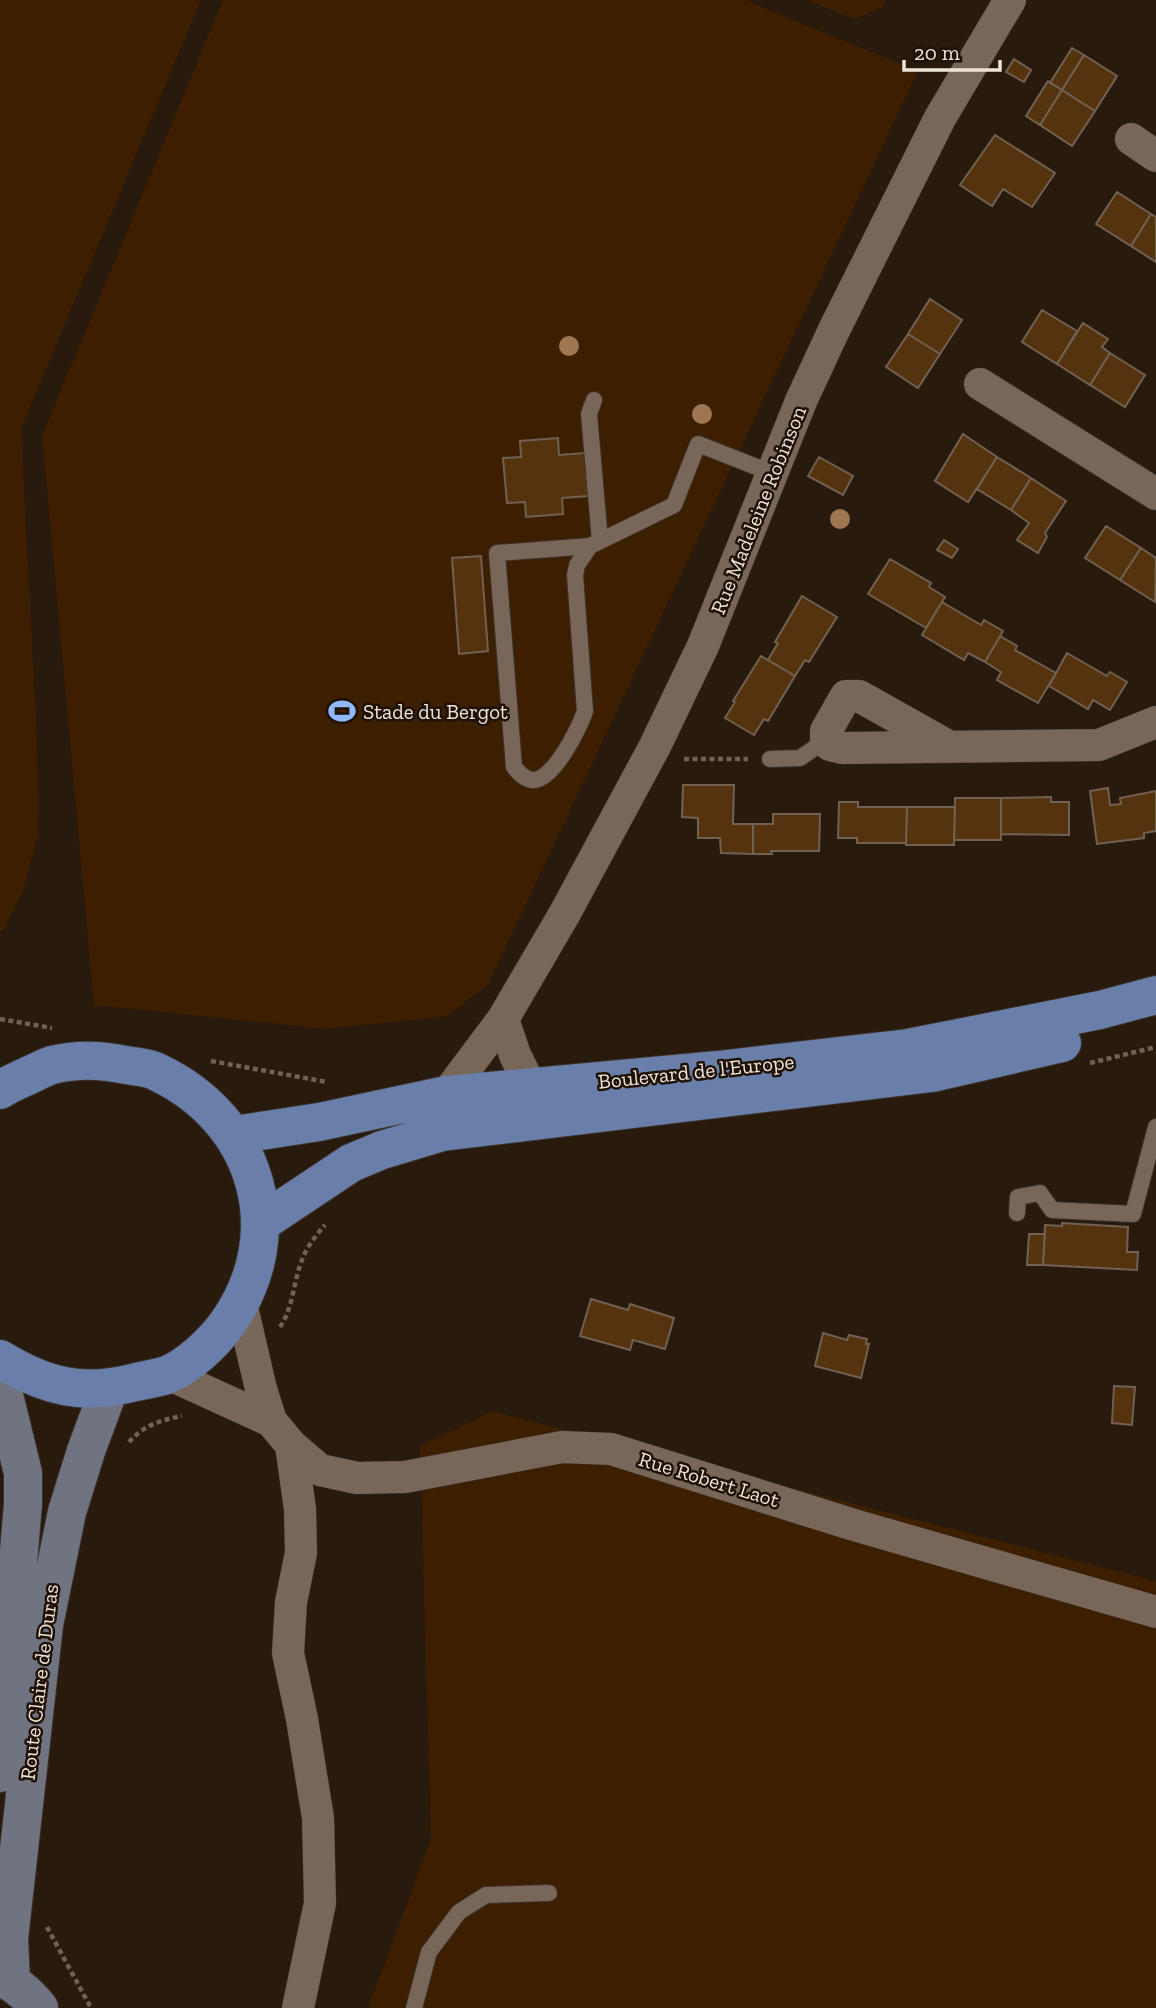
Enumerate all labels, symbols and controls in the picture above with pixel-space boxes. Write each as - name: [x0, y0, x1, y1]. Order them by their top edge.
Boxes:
- scale bar: [904, 28, 1000, 72]
- text: 20 m: [914, 40, 960, 65]
- street label: Rue Madeleine Robinson: [705, 402, 811, 618]
- sports icon: Stade du Bergot: [327, 696, 357, 726]
- place label: Stade du Bergot: [363, 699, 508, 724]
- street label: Boulevard de l'Europe: [597, 1048, 795, 1094]
- street label: Rue Robert Laot: [636, 1446, 782, 1512]
- street label: Route Claire de Duras: [15, 1583, 63, 1781]

